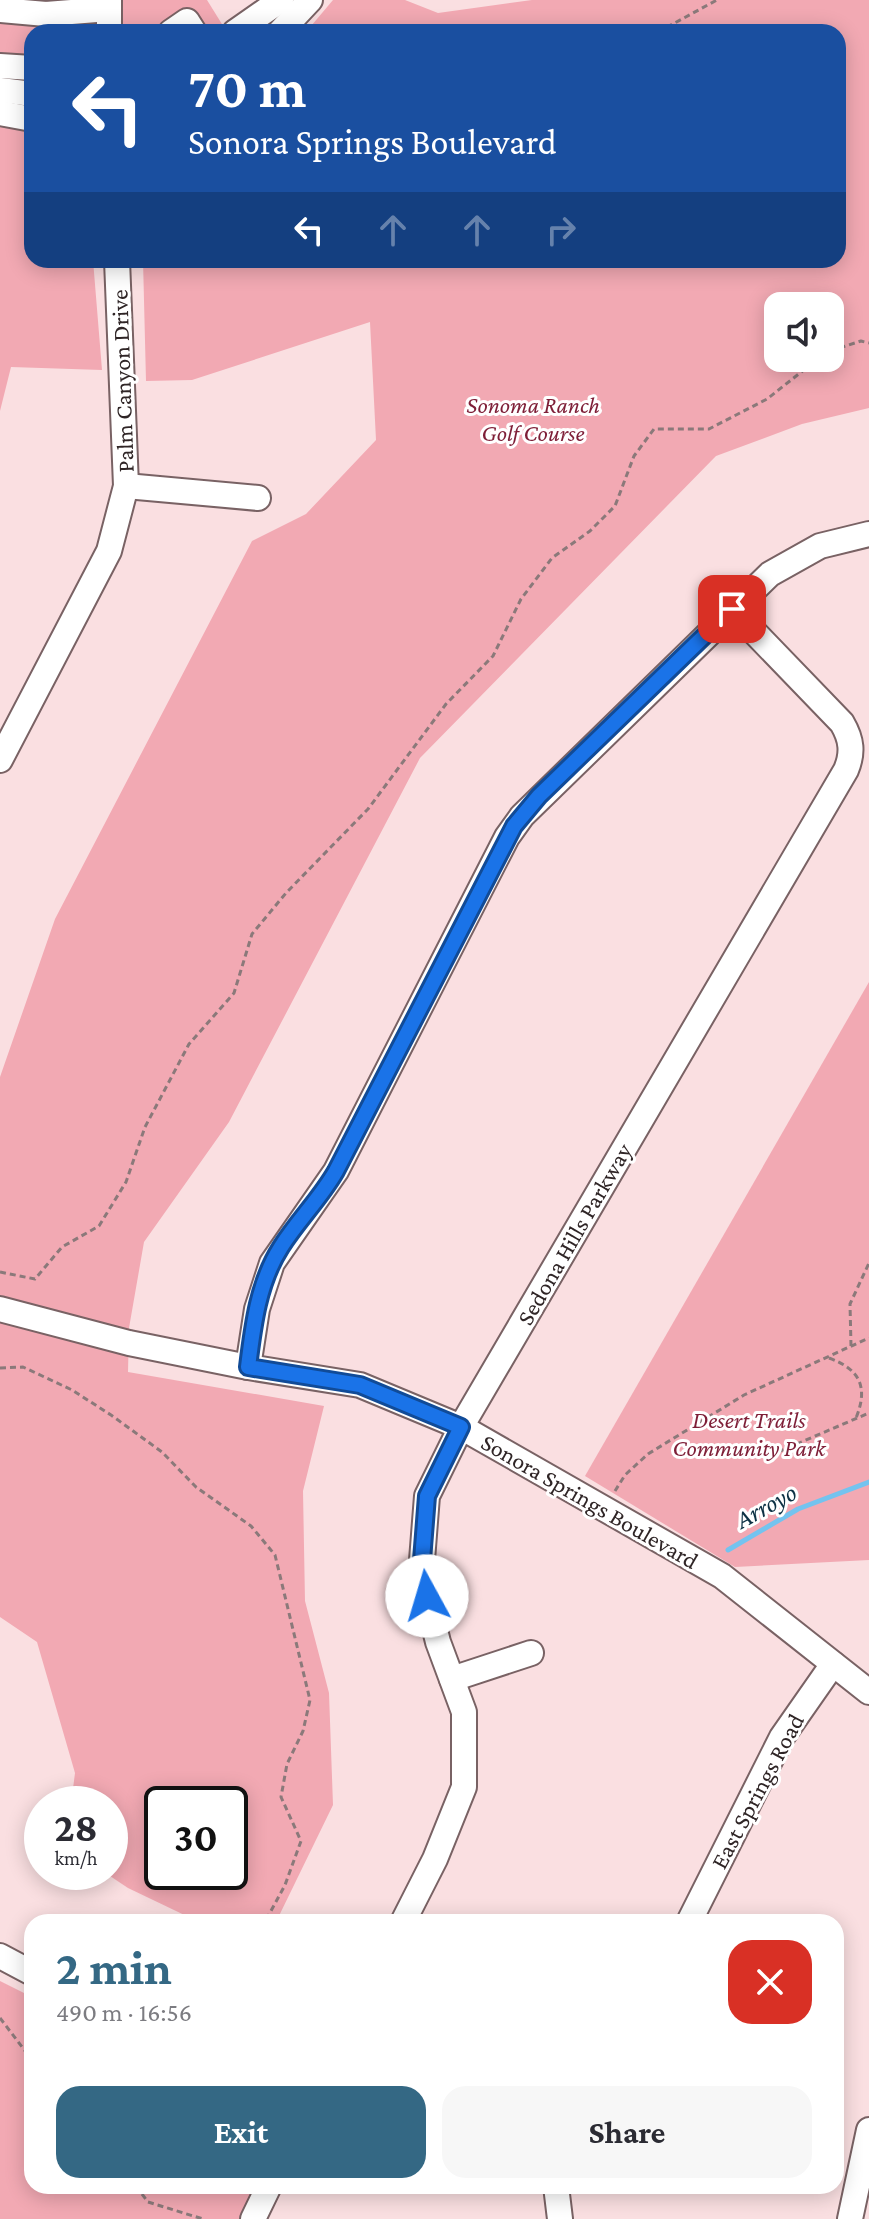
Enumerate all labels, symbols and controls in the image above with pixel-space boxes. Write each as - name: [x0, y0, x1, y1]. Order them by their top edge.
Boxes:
- icon: left: [56, 56, 160, 160]
- text: 70 m: [188, 57, 307, 119]
- text: Sonora Springs Boulevard: [188, 122, 557, 162]
- icon: left: [287, 208, 331, 252]
- icon: ahead: [371, 208, 415, 252]
- icon: ahead: [455, 208, 499, 252]
- icon: right: [539, 208, 583, 252]
- street label: Palm Canyon Drive: [105, 289, 139, 473]
- map controls: [764, 292, 844, 372]
- button: sound: [764, 292, 844, 372]
- park label: Sonoma Ranch Golf Course: [466, 391, 600, 446]
- pin: [698, 575, 766, 643]
- icon: arrive: [710, 587, 754, 631]
- street label: Sedona Hills Parkway: [511, 1138, 637, 1330]
- park label: Desert Trails Community Park: [672, 1406, 827, 1461]
- street label: Sonora Springs Boulevard: [477, 1428, 703, 1574]
- water label: Arroyo: [729, 1477, 802, 1536]
- position arrow: [385, 1554, 469, 1638]
- street label: East Springs Road: [705, 1709, 809, 1873]
- speed limit sign: 30: [144, 1786, 248, 1890]
- text: 28: [54, 1805, 98, 1850]
- text: km/h: [54, 1847, 98, 1869]
- button: close: [728, 1940, 812, 2024]
- text: 2 min: [56, 1941, 172, 1994]
- text: 490 m · 16:56: [56, 1998, 192, 2027]
- button: Exit: [56, 2086, 426, 2178]
- button: Share: [442, 2086, 812, 2178]

